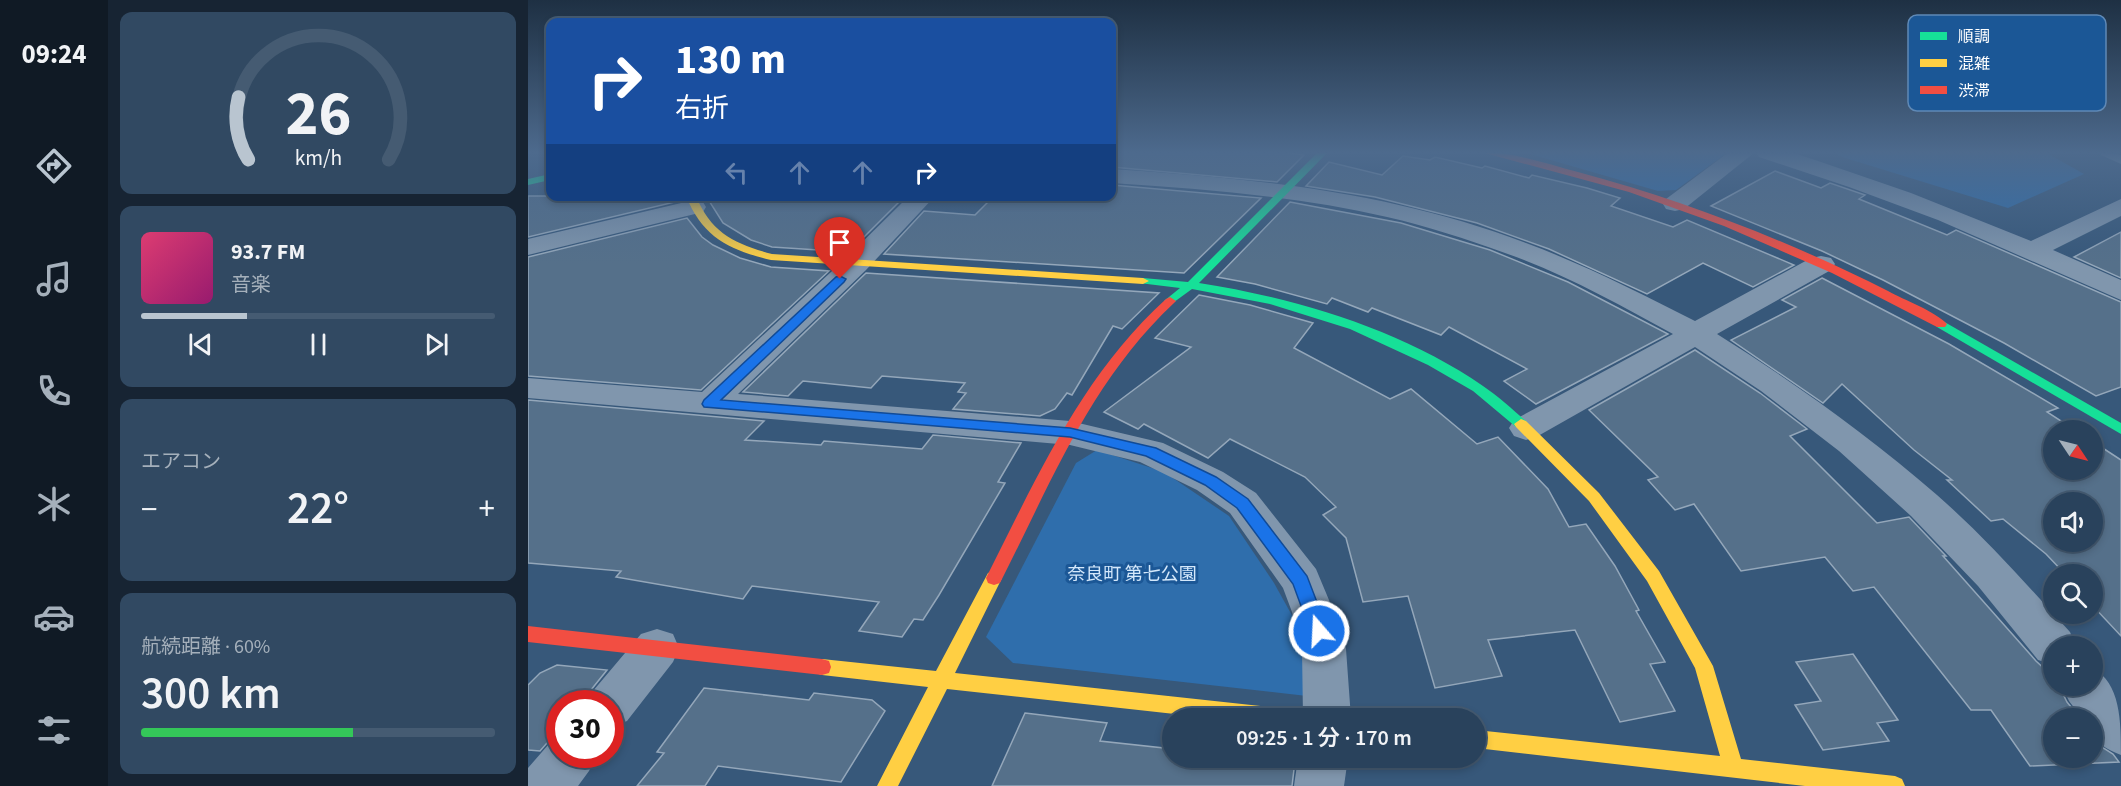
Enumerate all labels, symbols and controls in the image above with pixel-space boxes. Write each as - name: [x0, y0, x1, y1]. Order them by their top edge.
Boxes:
- legend: [1908, 15, 2106, 111]
- text: 順調: [1958, 26, 1990, 48]
- text: 130 m: [675, 30, 786, 90]
- text: 09:24: [21, 35, 87, 74]
- icon: right: [576, 42, 654, 120]
- text: 混雑: [1958, 53, 1990, 75]
- text: 26: [285, 70, 351, 159]
- text: 渋滞: [1958, 80, 1990, 102]
- text: 右折: [675, 89, 729, 128]
- text: km/h: [294, 143, 342, 174]
- icon: directions: [33, 145, 75, 187]
- icon: left: [720, 156, 753, 189]
- icon: ahead: [783, 156, 816, 189]
- icon: ahead: [846, 156, 879, 189]
- icon: right: [909, 156, 942, 189]
- pin: [814, 217, 865, 279]
- icon: arrive: [823, 226, 856, 259]
- text: 93.7 FM: [231, 236, 305, 268]
- icon: music: [33, 258, 75, 300]
- text: 音楽: [231, 271, 271, 299]
- icon: previous: [184, 328, 217, 361]
- icon: pause: [302, 328, 335, 361]
- icon: next: [420, 328, 453, 361]
- icon: phone: [33, 370, 75, 412]
- north arrow: [2043, 420, 2103, 480]
- map controls: [2043, 420, 2103, 768]
- text: エアコン: [141, 448, 221, 476]
- text: 22°: [287, 477, 349, 541]
- icon: climate: [33, 483, 75, 525]
- text: −: [141, 486, 157, 533]
- text: +: [479, 486, 495, 533]
- button: sound: [2043, 492, 2103, 552]
- park label: 奈良町 第七公園: [1067, 562, 1197, 587]
- button: search: [2043, 564, 2103, 624]
- icon: car: [33, 596, 75, 638]
- position arrow: [1287, 599, 1351, 663]
- text: 航続距離 · 60%: [141, 633, 270, 661]
- button: +: [2043, 636, 2103, 696]
- text: 300 km: [141, 662, 281, 726]
- speed limit sign: 30: [546, 690, 624, 768]
- button: −: [2043, 708, 2103, 768]
- icon: filters: [33, 709, 75, 751]
- text: 09:25 · 1 分 · 170 m: [1236, 722, 1412, 754]

